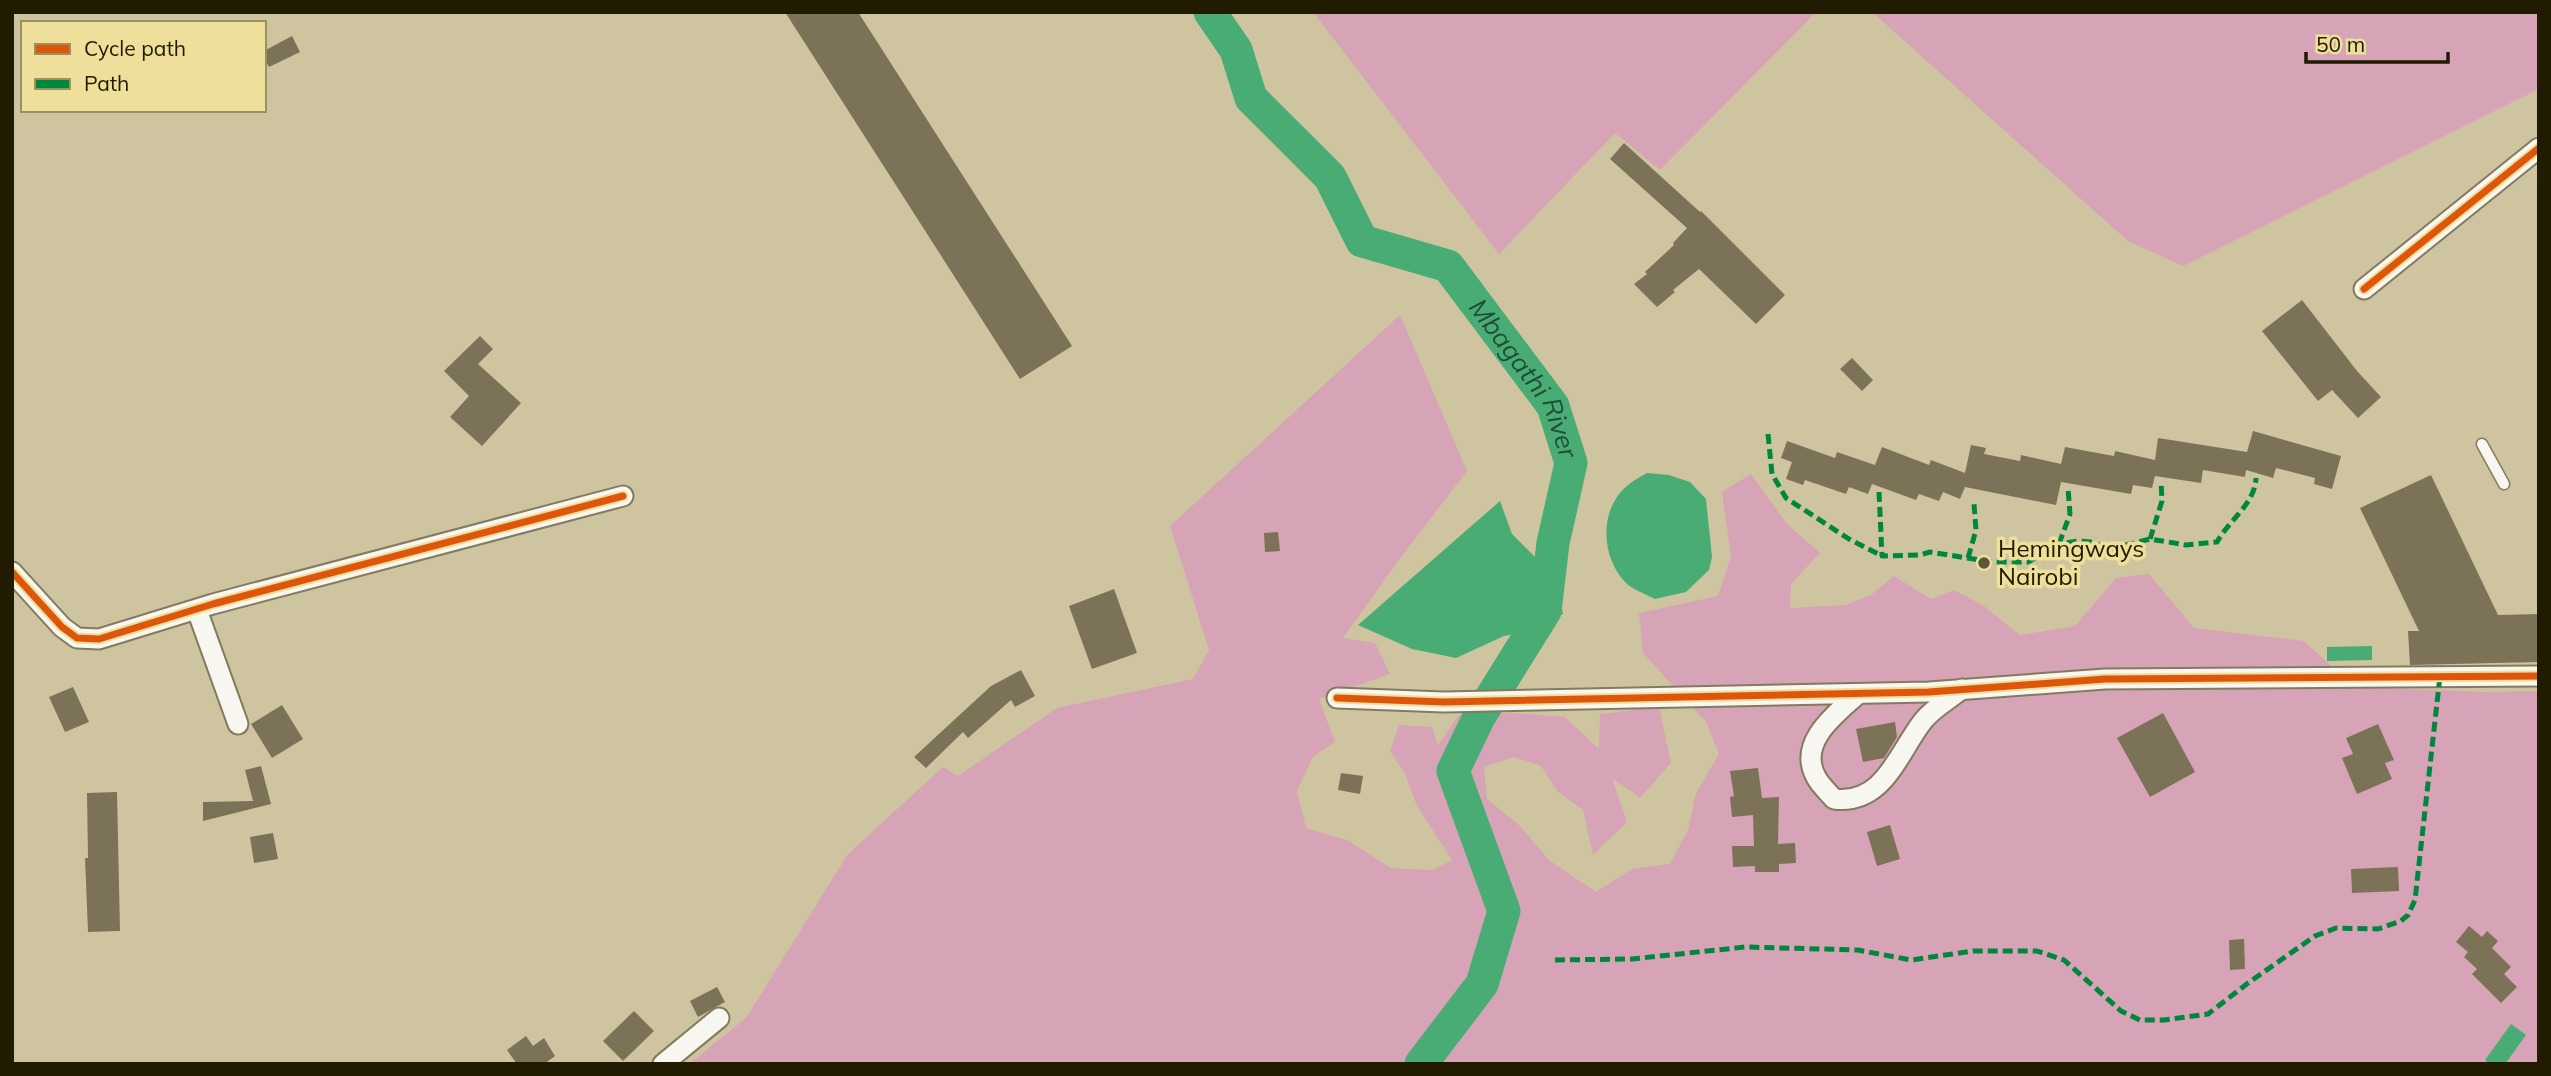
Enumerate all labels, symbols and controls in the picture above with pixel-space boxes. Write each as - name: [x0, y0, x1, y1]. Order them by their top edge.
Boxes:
- legend: [21, 21, 266, 112]
- scale bar: [2306, 21, 2448, 65]
- text: 50 m: [2316, 31, 2365, 57]
- text: Cycle path: [84, 35, 186, 61]
- text: Path: [84, 70, 129, 96]
- water label: Mbagathi River: [1462, 292, 1586, 463]
- place label: Hemingways Nairobi: [1998, 533, 2144, 591]
- marker: Hemingways Nairobi: [1976, 555, 1992, 571]

